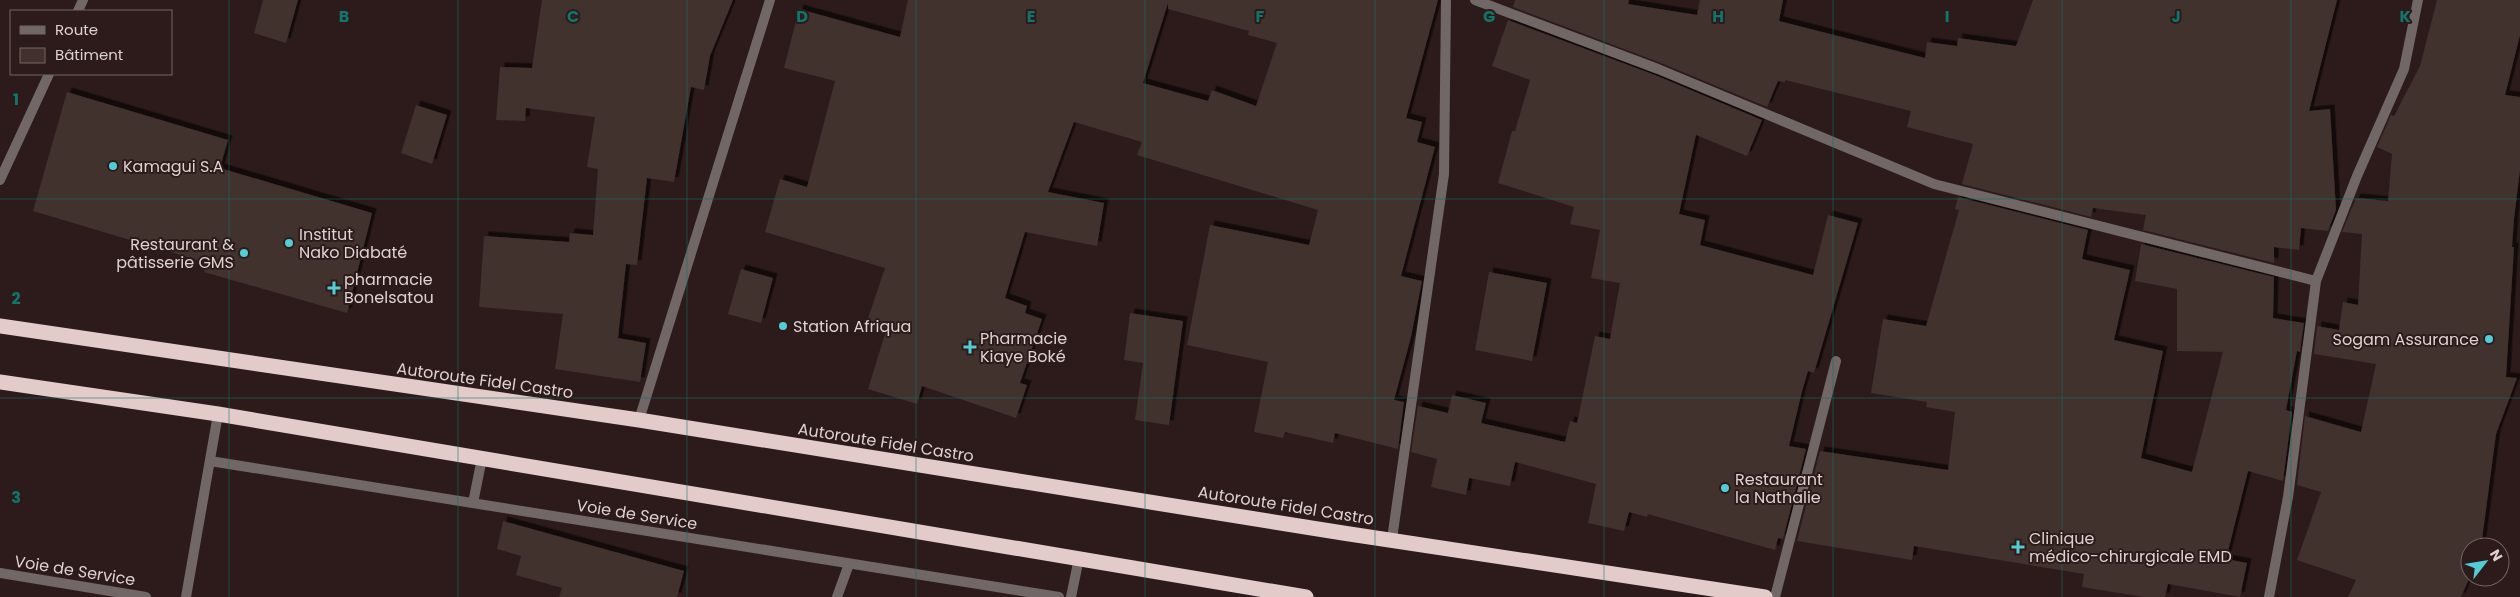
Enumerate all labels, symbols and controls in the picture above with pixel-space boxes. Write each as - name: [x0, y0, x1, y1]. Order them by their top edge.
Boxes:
- text: B: [339, 5, 349, 28]
- text: C: [567, 5, 579, 28]
- text: D: [796, 5, 808, 28]
- text: E: [1027, 5, 1035, 28]
- text: F: [1256, 5, 1265, 28]
- text: G: [1483, 5, 1495, 28]
- text: H: [1712, 5, 1724, 28]
- text: I: [1945, 5, 1949, 28]
- text: J: [2171, 5, 2181, 28]
- text: K: [2399, 5, 2411, 28]
- legend: [10, 10, 172, 75]
- text: Route: [55, 19, 98, 40]
- text: Bâtiment: [55, 44, 123, 65]
- text: 1: [13, 88, 19, 111]
- place label: Kamagui S.A: [123, 155, 224, 178]
- marker: Kamagui S.A: [107, 160, 119, 172]
- place label: Institut Nako Diabaté: [299, 223, 407, 264]
- place label: Restaurant & pâtisserie GMS: [116, 233, 234, 274]
- marker: Institut Nako Diabaté: [283, 237, 295, 249]
- marker: Restaurant & pâtisserie GMS: [238, 247, 250, 259]
- place label: pharmacie Bonelsatou: [344, 268, 434, 309]
- marker: pharmacie Bonelsatou: [328, 282, 340, 294]
- text: 2: [11, 287, 21, 310]
- place label: Station Afriqua: [793, 315, 911, 338]
- marker: Station Afriqua: [777, 320, 789, 332]
- place label: Pharmacie Kiaye Boké: [980, 327, 1067, 368]
- place label: Sogam Assurance: [2333, 328, 2479, 351]
- marker: Sogam Assurance: [2483, 333, 2495, 345]
- marker: Pharmacie Kiaye Boké: [964, 341, 976, 353]
- street label: Autoroute Fidel Castro: [395, 357, 575, 404]
- street label: Autoroute Fidel Castro: [796, 417, 976, 468]
- place label: Restaurant la Nathalie: [1735, 468, 1823, 509]
- street label: Autoroute Fidel Castro: [1196, 480, 1376, 531]
- marker: Restaurant la Nathalie: [1719, 482, 1731, 494]
- text: 3: [11, 486, 21, 509]
- street label: Voie de Service: [575, 494, 699, 535]
- place label: Clinique médico-chirurgicale EMD: [2029, 527, 2232, 568]
- north arrow: [2460, 537, 2510, 587]
- marker: Clinique médico-chirurgicale EMD: [2011, 540, 2025, 554]
- text: N: [2485, 546, 2507, 565]
- street label: Voie de Service: [13, 550, 137, 591]

